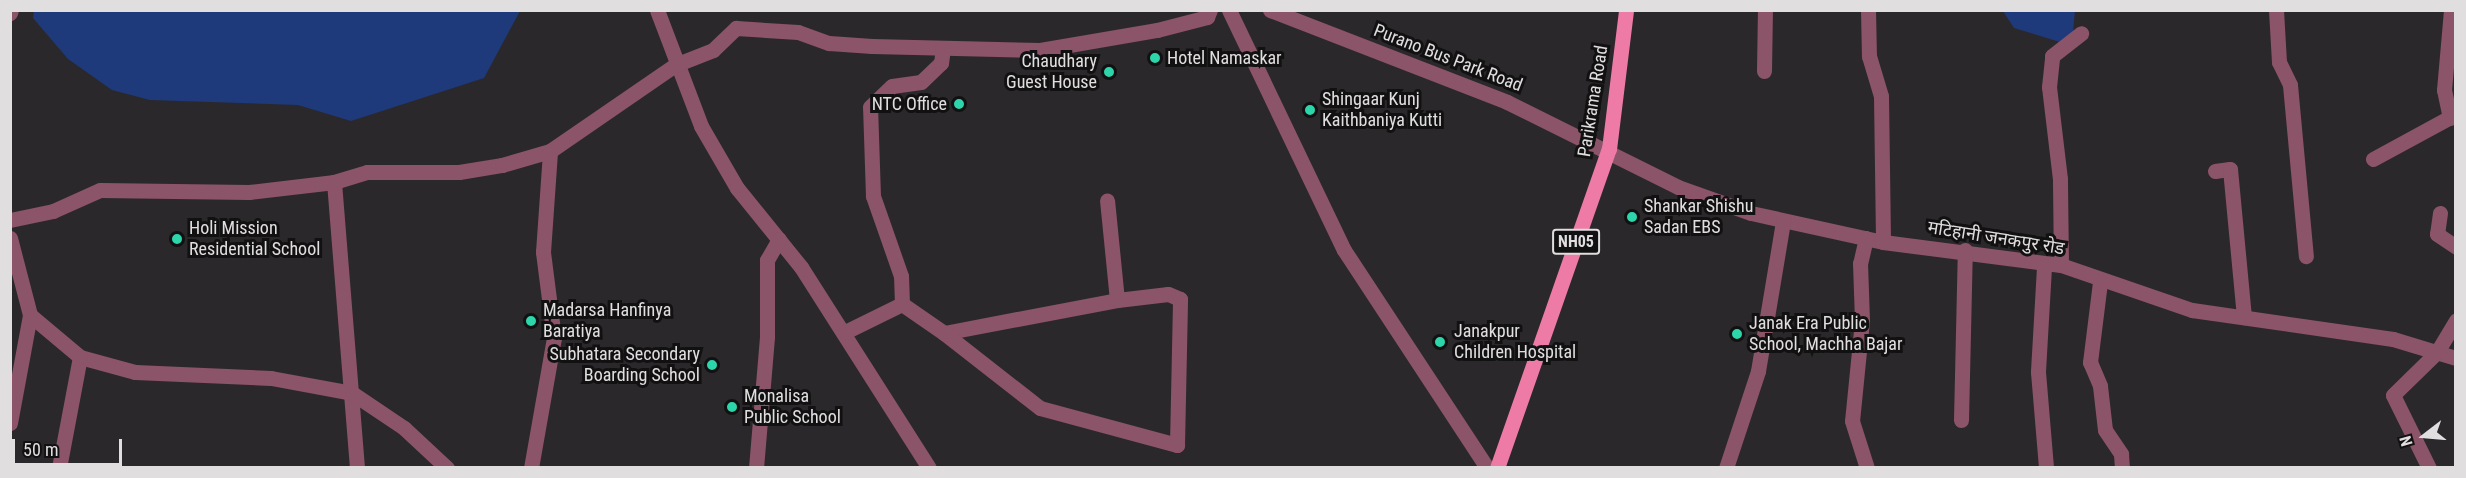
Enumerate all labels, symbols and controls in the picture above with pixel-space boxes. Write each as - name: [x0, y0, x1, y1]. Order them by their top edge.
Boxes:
- street label: Purano Bus Park Road: [1371, 20, 1525, 96]
- street label: Parikrama Road: [1574, 44, 1612, 158]
- place label: Hotel Namaskar: [1167, 47, 1282, 69]
- place label: Chaudhary Guest House: [1006, 51, 1097, 94]
- marker: Hotel Namaskar: [1148, 51, 1162, 65]
- marker: Chaudhary Guest House: [1102, 65, 1116, 79]
- place label: Shingaar Kunj Kaithbaniya Kutti: [1322, 89, 1442, 132]
- place label: NTC Office: [872, 93, 947, 115]
- marker: NTC Office: [952, 97, 966, 111]
- marker: Shingaar Kunj Kaithbaniya Kutti: [1303, 103, 1317, 117]
- place label: Shankar Shishu Sadan EBS: [1644, 196, 1753, 238]
- marker: Shankar Shishu Sadan EBS: [1625, 210, 1639, 224]
- street label: मटिहानी जनकपुर रोड: [1926, 217, 2066, 259]
- place label: Holi Mission Residential School: [189, 218, 320, 260]
- road number: NH05: [1552, 229, 1600, 255]
- marker: Holi Mission Residential School: [170, 232, 184, 246]
- place label: Madarsa Hanfinya Baratiya: [543, 300, 671, 342]
- place label: Janak Era Public School, Machha Bajar: [1749, 313, 1902, 356]
- marker: Madarsa Hanfinya Baratiya: [524, 314, 538, 328]
- place label: Janakpur Children Hospital: [1454, 321, 1576, 364]
- marker: Janak Era Public School, Machha Bajar: [1730, 327, 1744, 341]
- marker: Janakpur Children Hospital: [1431, 333, 1449, 351]
- place label: Subhatara Secondary Boarding School: [549, 344, 700, 386]
- marker: Subhatara Secondary Boarding School: [705, 358, 719, 372]
- place label: Monalisa Public School: [744, 386, 841, 428]
- marker: Monalisa Public School: [725, 400, 739, 414]
- north arrow: [2394, 406, 2454, 466]
- scale bar: [15, 427, 124, 465]
- text: N: [2396, 434, 2417, 448]
- text: 50 m: [23, 439, 58, 460]

